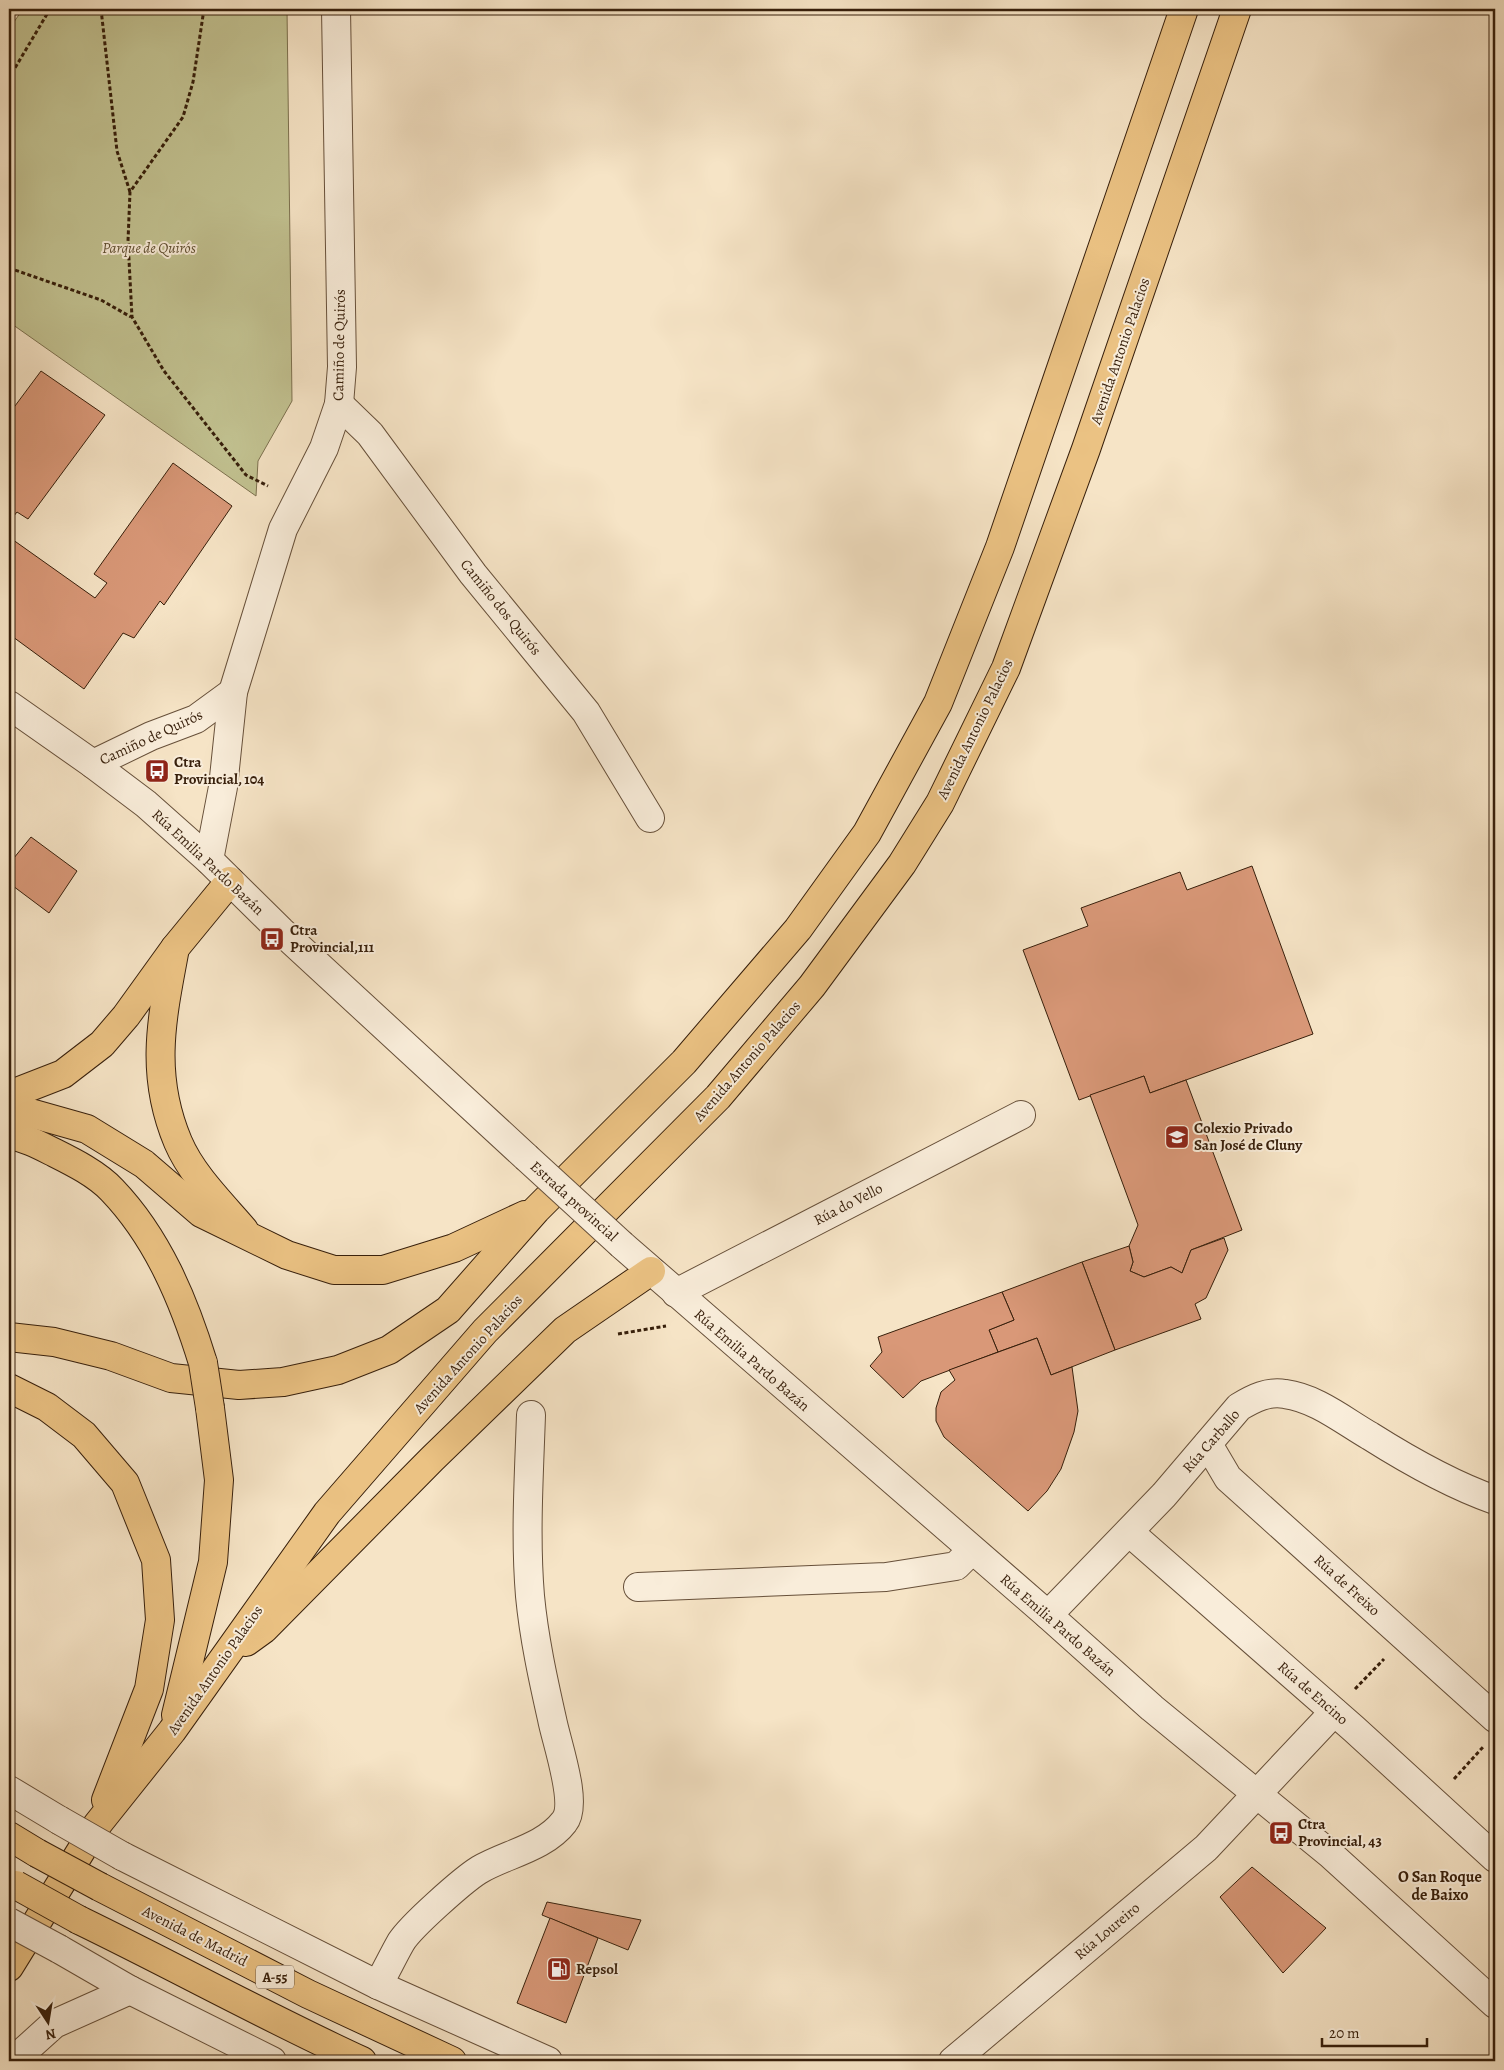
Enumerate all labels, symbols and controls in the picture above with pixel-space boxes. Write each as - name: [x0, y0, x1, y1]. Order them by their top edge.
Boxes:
- park label: Parque de Quirós: [102, 238, 196, 258]
- street label: Avenida Antonio Palacios: [1085, 275, 1154, 428]
- street label: Camiño de Quirós: [328, 289, 350, 401]
- street label: Camiño dos Quirós: [456, 555, 546, 659]
- street label: Avenida Antonio Palacios: [932, 656, 1018, 803]
- street label: Camiño de Quirós: [96, 704, 206, 770]
- place label: Ctra Provincial, 104: [174, 752, 264, 789]
- bus stop icon: Ctra Provincial, 104: [144, 758, 170, 784]
- street label: Rúa Emilia Pardo Bazán: [147, 805, 269, 919]
- place label: Ctra Provincial,111: [290, 920, 375, 957]
- bus stop icon: Ctra Provincial,111: [259, 926, 285, 952]
- street label: Avenida Antonio Palacios: [688, 996, 805, 1126]
- place label: Colexio Privado San José de Cluny: [1194, 1118, 1303, 1155]
- school or university icon: Colexio Privado San José de Cluny: [1164, 1124, 1190, 1150]
- street label: Estrada provincial: [526, 1156, 622, 1246]
- street label: Rúa do Vello: [810, 1178, 886, 1230]
- street label: Avenida Antonio Palacios: [408, 1290, 527, 1419]
- street label: Rúa Emilia Pardo Bazán: [690, 1304, 814, 1416]
- street label: Rúa Carballo: [1178, 1405, 1244, 1477]
- street label: Rúa de Freixo: [1310, 1550, 1384, 1620]
- street label: Rúa Emilia Pardo Bazán: [996, 1569, 1120, 1681]
- street label: Avenida Antonio Palacios: [162, 1601, 267, 1740]
- street label: Rúa de Encino: [1273, 1657, 1353, 1729]
- place label: Ctra Provincial, 43: [1298, 1814, 1382, 1851]
- bus stop icon: Ctra Provincial, 43: [1268, 1820, 1294, 1846]
- district label: O San Roque de Baixo: [1398, 1866, 1482, 1906]
- street label: Rúa Loureiro: [1070, 1898, 1144, 1964]
- street label: Avenida de Madrid: [138, 1900, 252, 1972]
- fuel station icon: Repsol: [546, 1956, 572, 1982]
- place label: Repsol: [576, 1959, 618, 1979]
- road number: A-55: [256, 1965, 294, 1988]
- north arrow: [22, 1998, 72, 2048]
- scale bar: [1322, 2015, 1426, 2047]
- text: 20 m: [1329, 2023, 1360, 2043]
- text: N: [44, 2024, 58, 2045]

